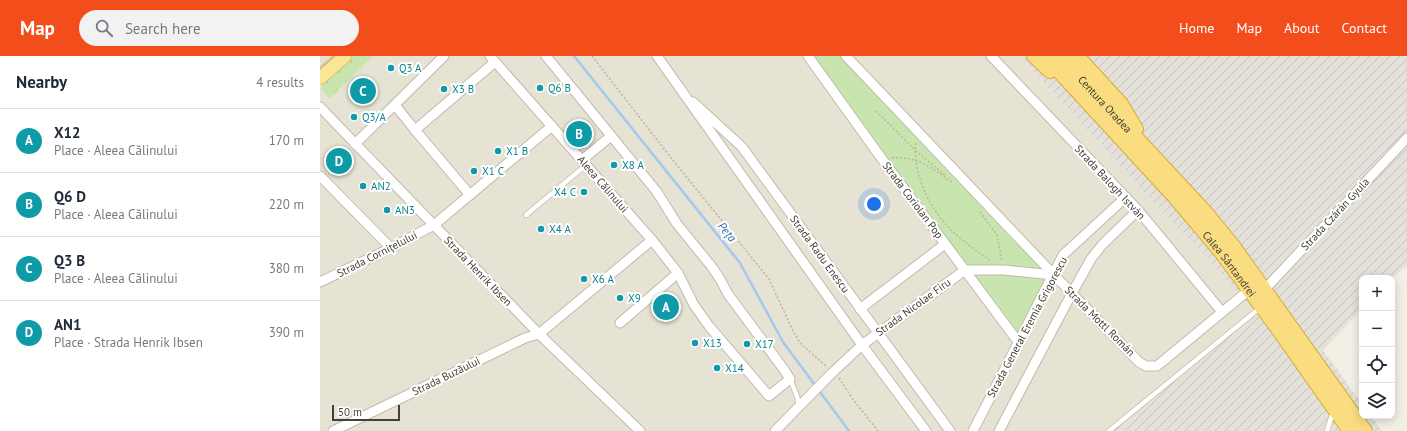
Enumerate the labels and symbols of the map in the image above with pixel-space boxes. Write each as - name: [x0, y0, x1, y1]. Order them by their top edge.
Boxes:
- place label: Q3 A: [399, 61, 422, 75]
- marker: Q3 A: [386, 63, 396, 73]
- street label: Centura Oradea: [1075, 73, 1135, 136]
- pin: C: [350, 76, 376, 106]
- place label: Q6 B: [548, 81, 571, 95]
- place label: X3 B: [452, 82, 474, 96]
- marker: Q6 B: [535, 83, 545, 93]
- marker: X3 B: [439, 84, 449, 94]
- place label: Q3/A: [362, 110, 386, 124]
- marker: Q3/A: [349, 112, 359, 122]
- pin: B: [566, 119, 592, 149]
- street label: Strada Balogh István: [1072, 142, 1148, 222]
- place label: X1 B: [506, 144, 528, 158]
- pin: D: [326, 146, 352, 176]
- marker: X1 B: [493, 146, 503, 156]
- street label: Aleea Călinului: [574, 153, 632, 215]
- place label: X8 A: [622, 158, 644, 172]
- street label: Strada Coriolan Pop: [880, 159, 947, 241]
- marker: X8 A: [609, 160, 619, 170]
- place label: X1 C: [482, 164, 504, 178]
- marker: X1 C: [469, 166, 479, 176]
- street label: Strada Czárán Gyula: [1298, 175, 1372, 253]
- place label: AN2: [371, 179, 391, 193]
- marker: AN2: [358, 181, 368, 191]
- place label: X4 C: [554, 185, 576, 199]
- marker: X4 C: [579, 187, 589, 197]
- your location: [864, 194, 884, 214]
- place label: AN3: [395, 203, 415, 217]
- marker: AN3: [382, 205, 392, 215]
- street label: Strada Radu Enescu: [787, 212, 853, 296]
- water label: Peța: [715, 219, 740, 245]
- place label: X4 A: [549, 222, 571, 236]
- marker: X4 A: [536, 224, 546, 234]
- street label: Strada Cornițelului: [335, 228, 419, 280]
- street label: Calea Sântandrei: [1199, 228, 1259, 300]
- street label: Strada Henrik Ibsen: [441, 233, 515, 309]
- street label: Strada General Eremia Grigorescu: [984, 254, 1070, 400]
- place label: X6 A: [592, 272, 614, 286]
- marker: X6 A: [579, 274, 589, 284]
- street label: Strada Nicolae Firu: [873, 275, 953, 339]
- street label: Strada Mottl Román: [1062, 283, 1138, 359]
- place label: X9: [628, 291, 641, 305]
- pin: A: [653, 292, 679, 322]
- marker: X9: [615, 293, 625, 303]
- place label: X13: [703, 336, 722, 350]
- place label: X17: [755, 337, 774, 351]
- marker: X13: [690, 338, 700, 348]
- marker: X17: [742, 339, 752, 349]
- street label: Strada Buzăului: [410, 354, 482, 398]
- place label: X14: [725, 361, 744, 375]
- marker: X14: [712, 363, 722, 373]
- scale bar: [332, 403, 400, 422]

